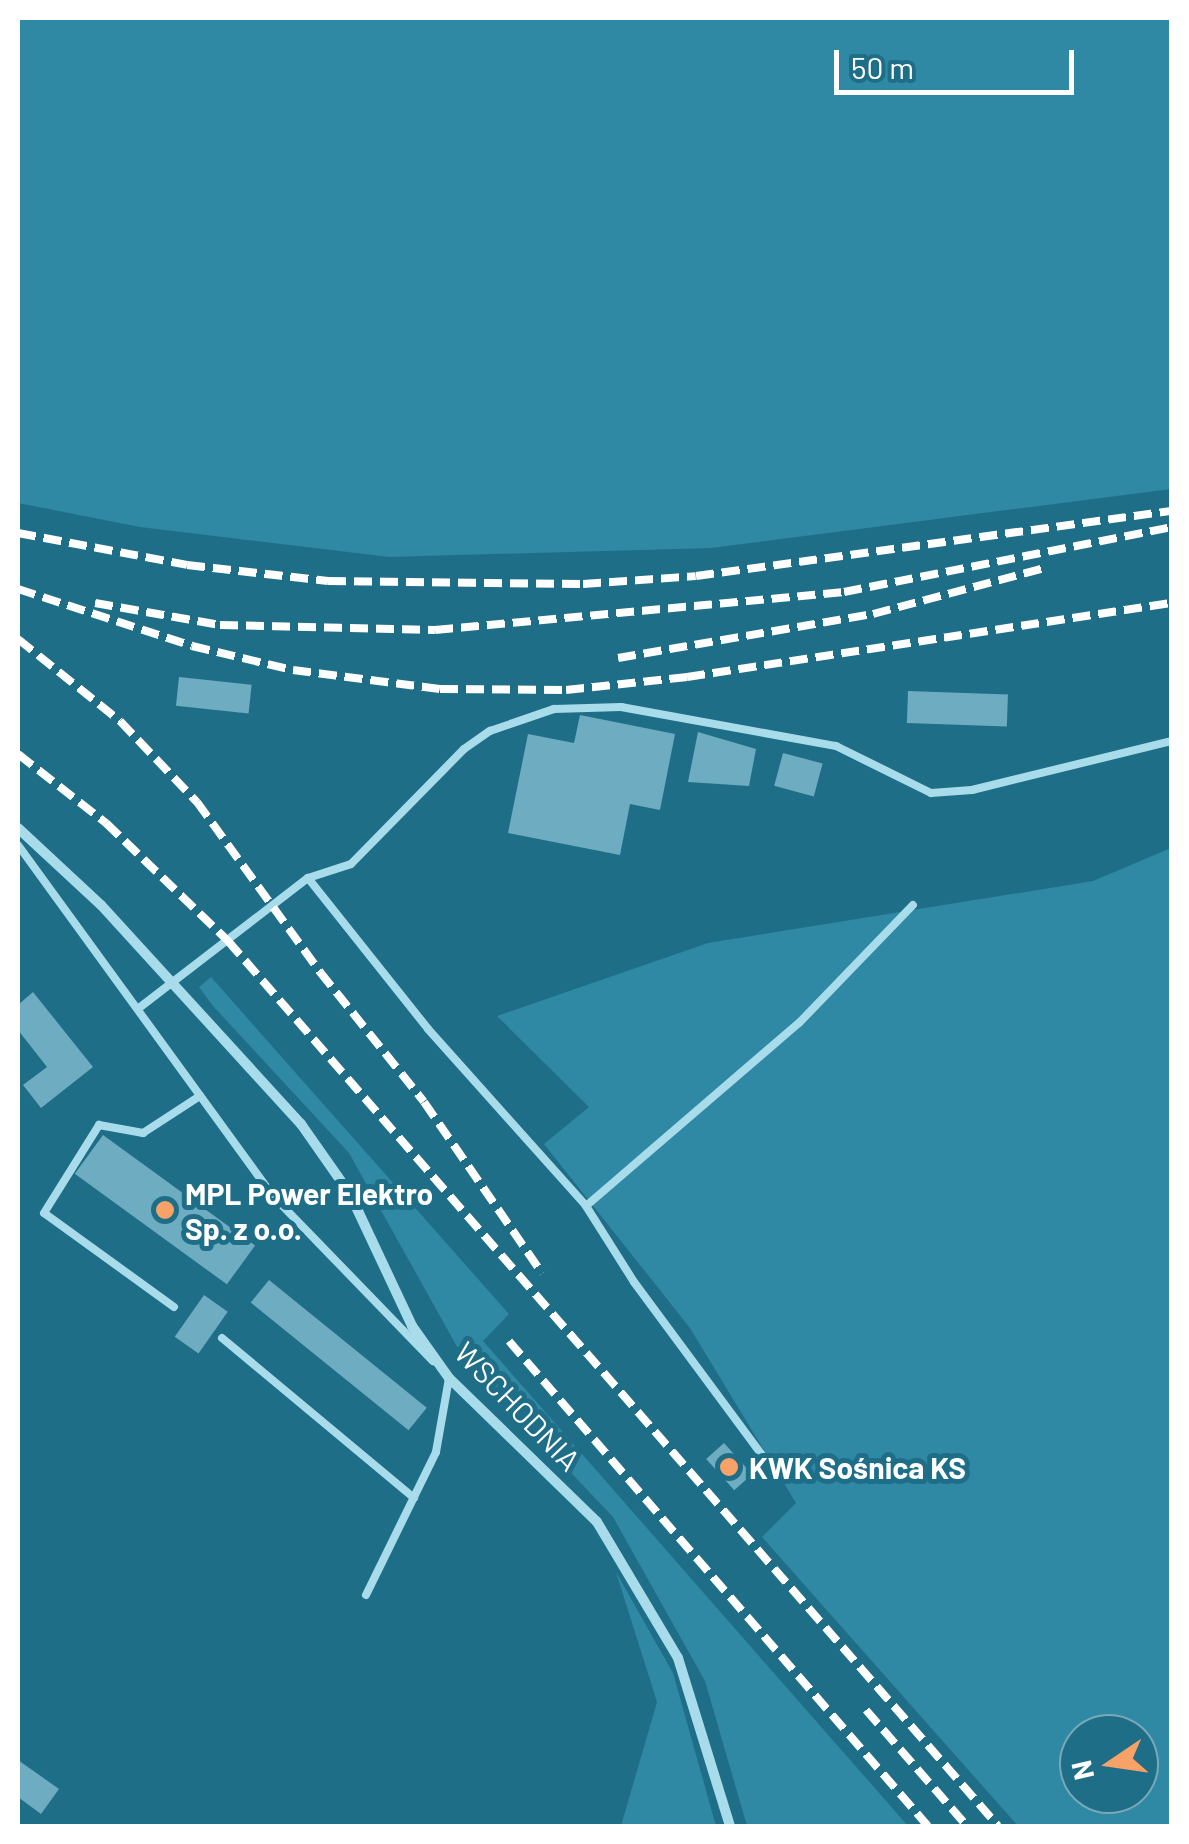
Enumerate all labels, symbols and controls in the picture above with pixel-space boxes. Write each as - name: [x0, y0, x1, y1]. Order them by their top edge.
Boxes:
- scale bar: [839, 30, 1079, 92]
- text: 50 m: [851, 49, 914, 85]
- place label: MPL Power Elektro Sp. z o.o.: [185, 1175, 433, 1246]
- marker: MPL Power Elektro Sp. z o.o.: [154, 1199, 176, 1221]
- street label: WSCHODNIA: [448, 1334, 588, 1478]
- place label: KWK Sośnica KS: [749, 1449, 966, 1485]
- marker: KWK Sośnica KS: [718, 1456, 740, 1478]
- north arrow: [1059, 1714, 1159, 1814]
- text: N: [1063, 1757, 1100, 1783]

